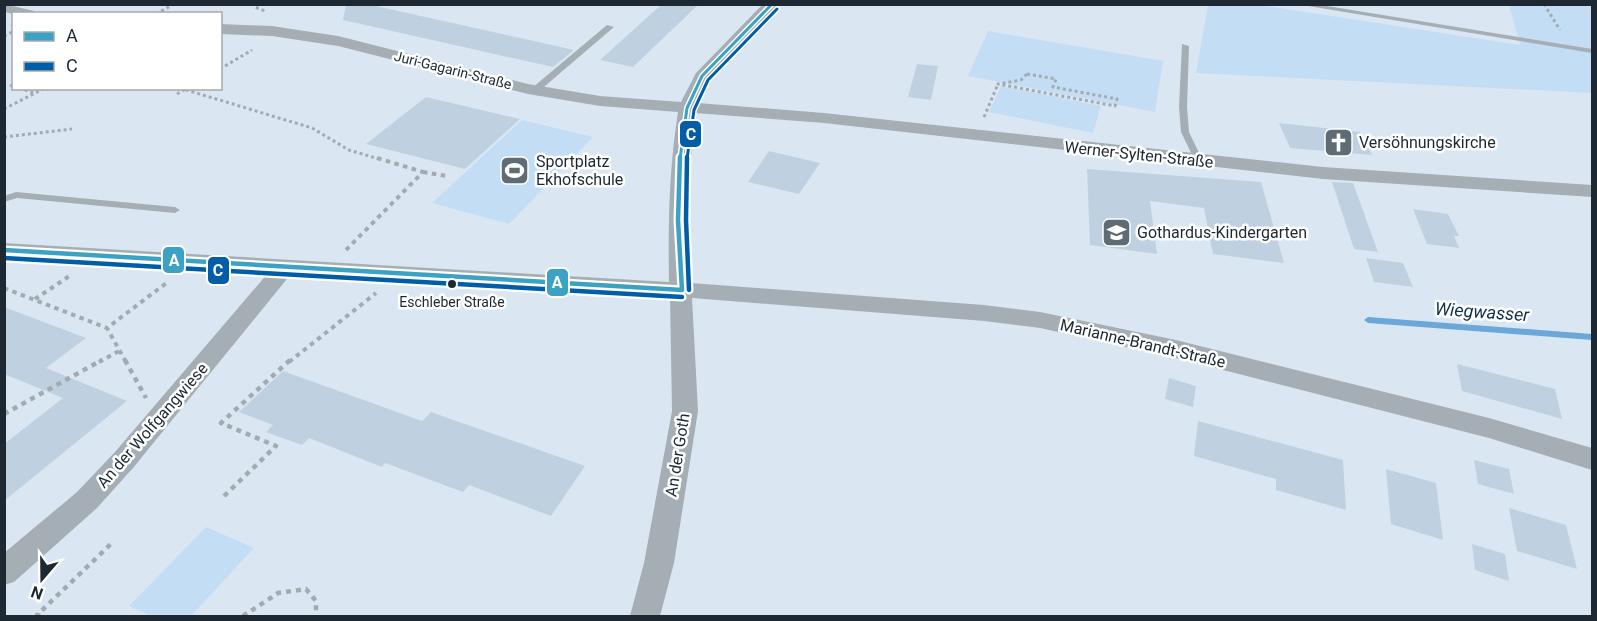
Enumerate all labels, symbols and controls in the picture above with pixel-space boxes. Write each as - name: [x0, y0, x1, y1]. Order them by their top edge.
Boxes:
- legend: [12, 12, 222, 90]
- text: A: [66, 25, 78, 46]
- street label: Juri-Gagarin-Straße: [393, 48, 513, 92]
- text: C: [66, 55, 78, 76]
- line badge: C: [679, 120, 702, 148]
- text: C: [686, 125, 696, 144]
- church icon: Versöhnungskirche: [1322, 126, 1354, 158]
- place label: Versöhnungskirche: [1359, 133, 1496, 152]
- street label: Werner-Sylten-Straße: [1064, 137, 1214, 172]
- place label: Sportplatz Ekhofschule: [536, 152, 623, 189]
- sports icon: Sportplatz Ekhofschule: [499, 154, 531, 186]
- school or university icon: Gothardus-Kindergarten: [1100, 216, 1132, 248]
- place label: Gothardus-Kindergarten: [1137, 223, 1307, 242]
- line badge: A: [162, 246, 185, 274]
- text: A: [169, 251, 180, 270]
- line badge: C: [207, 256, 230, 285]
- text: C: [213, 261, 223, 280]
- line badge: A: [546, 268, 569, 297]
- text: A: [552, 273, 563, 292]
- marker: Eschleber Straße: [446, 278, 458, 290]
- place label: Eschleber Straße: [399, 294, 505, 310]
- water label: Wiegwasser: [1434, 298, 1531, 325]
- street label: Marianne-Brandt-Straße: [1058, 315, 1227, 372]
- street label: An der Wolfgangwiese: [93, 359, 212, 492]
- street label: An der Goth: [662, 412, 693, 498]
- north arrow: [12, 549, 72, 609]
- text: N: [28, 582, 46, 603]

